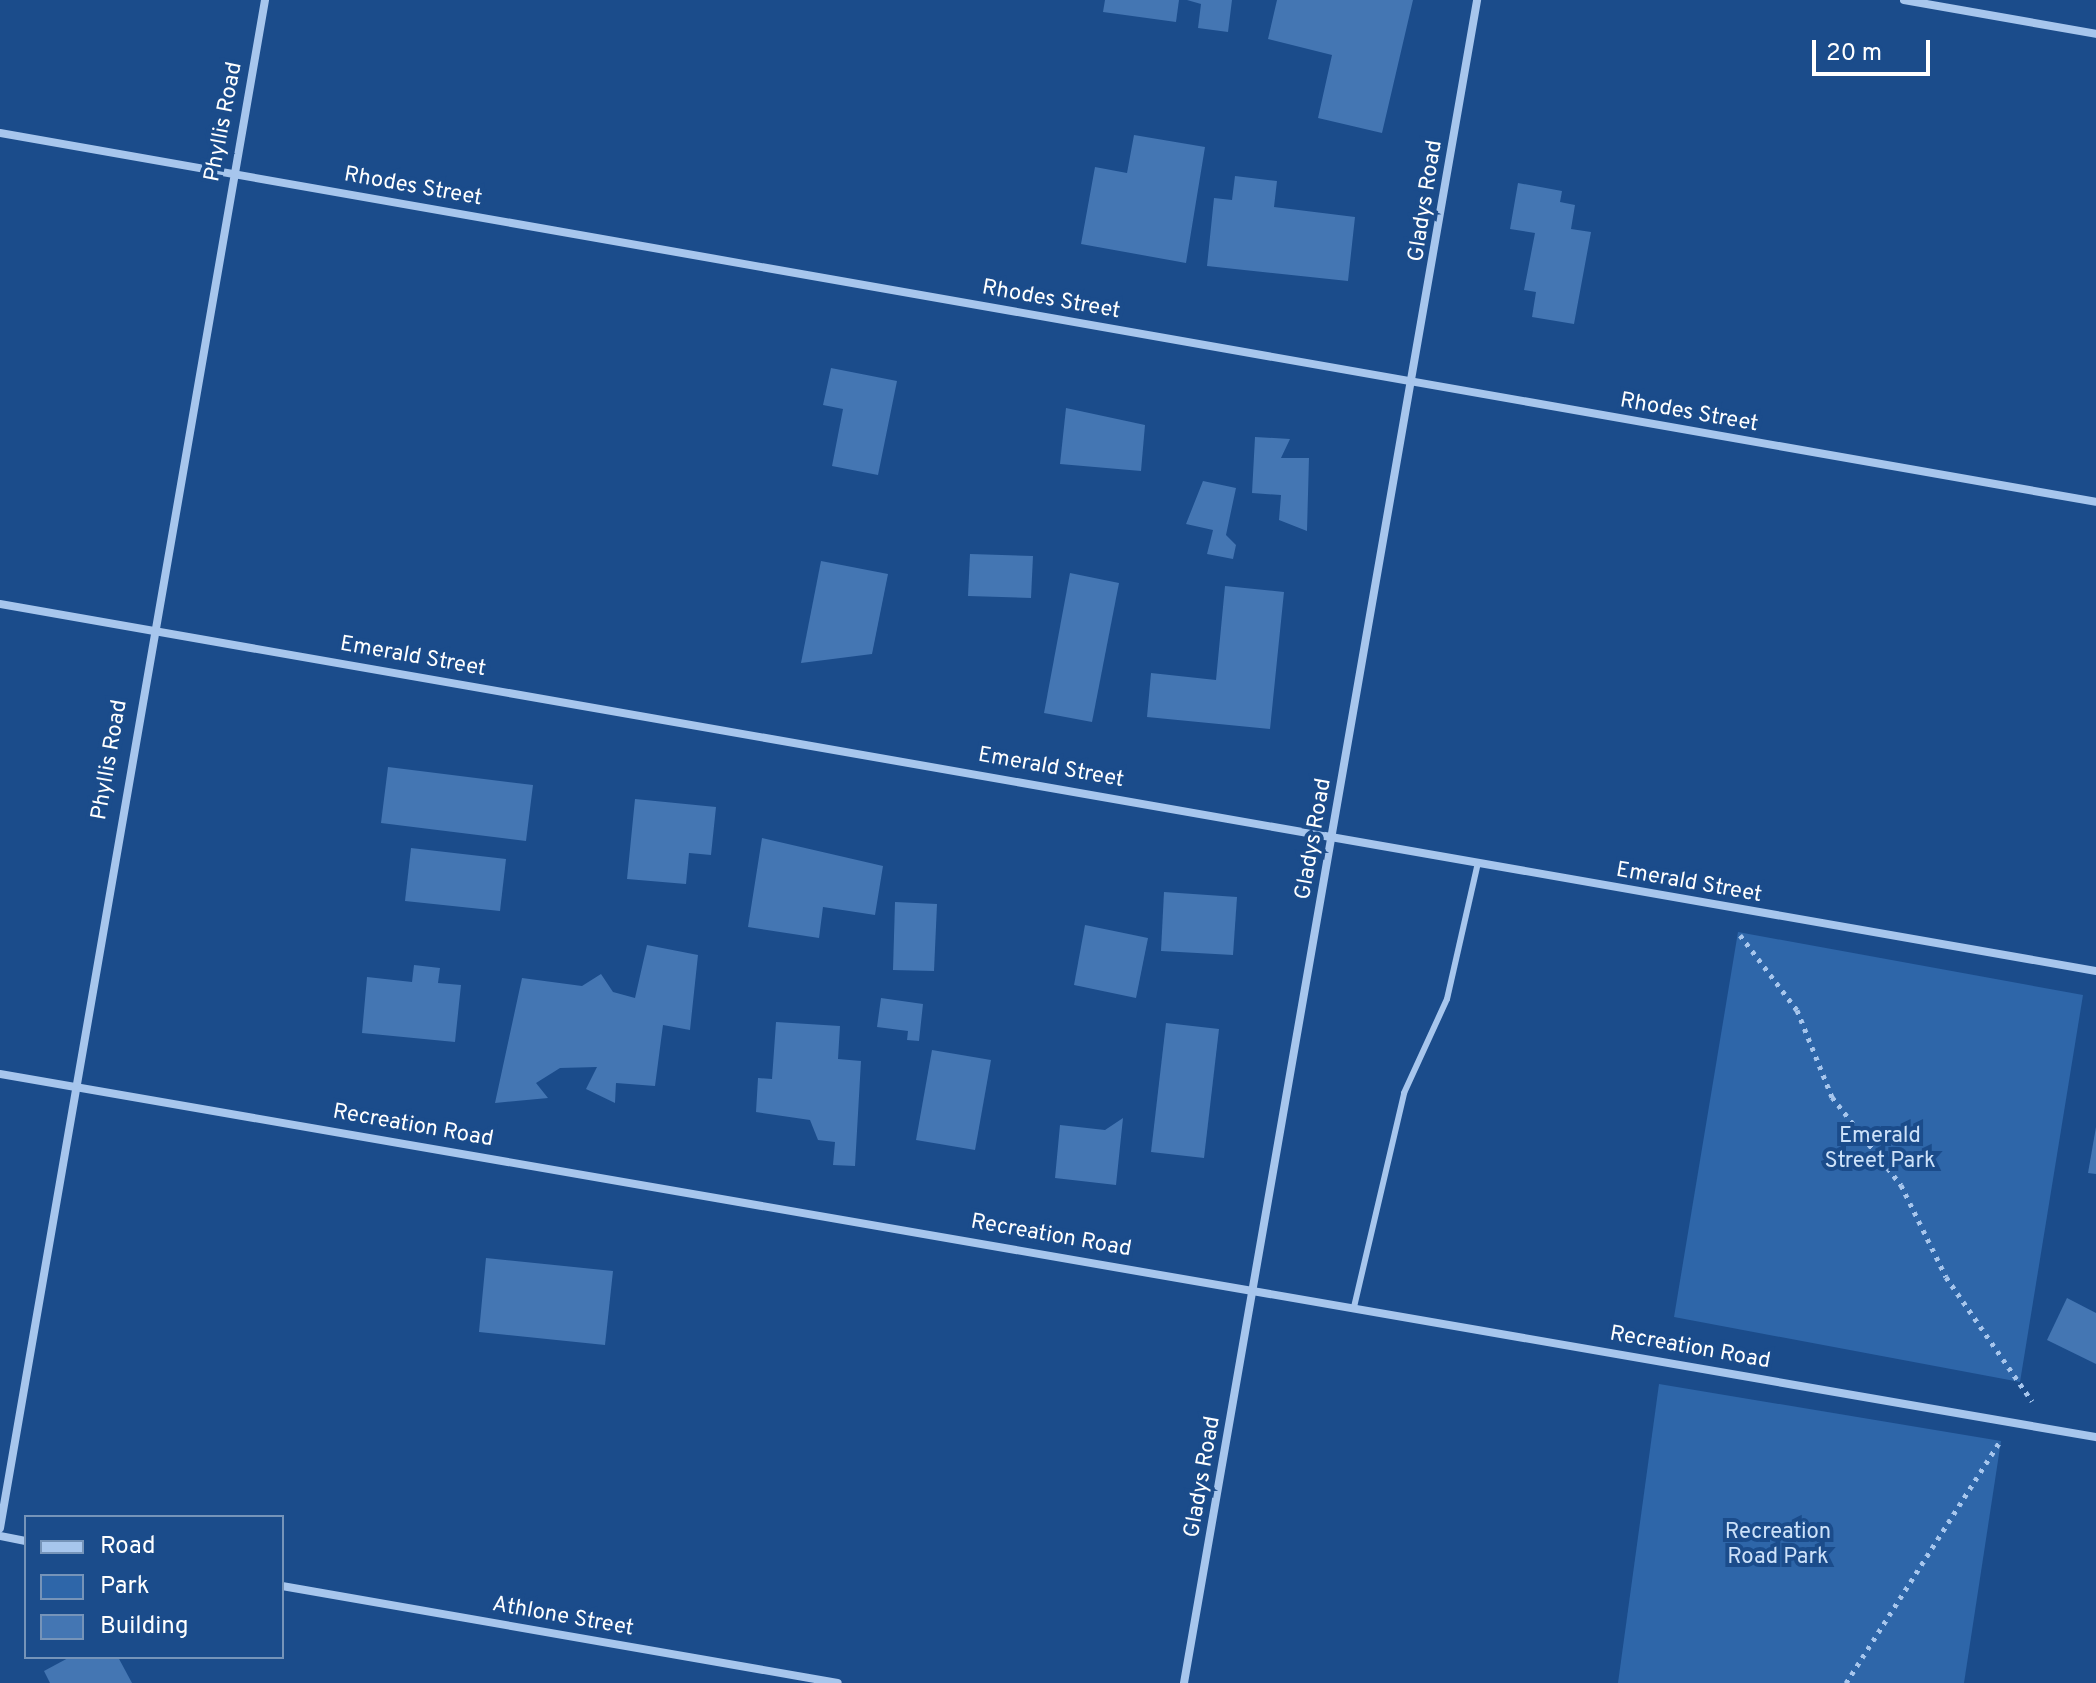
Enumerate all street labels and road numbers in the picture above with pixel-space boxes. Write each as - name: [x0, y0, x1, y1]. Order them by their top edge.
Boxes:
- street label: Phyllis Road: [199, 60, 249, 184]
- street label: Gladys Road: [1403, 138, 1449, 264]
- street label: Rhodes Street: [342, 162, 484, 212]
- street label: Rhodes Street: [980, 275, 1122, 325]
- street label: Rhodes Street: [1618, 388, 1760, 438]
- street label: Emerald Street: [338, 631, 488, 683]
- street label: Phyllis Road: [86, 698, 134, 822]
- street label: Emerald Street: [976, 742, 1126, 794]
- street label: Gladys Road: [1290, 776, 1338, 902]
- street label: Emerald Street: [1614, 857, 1764, 909]
- street label: Recreation Road: [331, 1099, 495, 1153]
- street label: Recreation Road: [969, 1209, 1133, 1263]
- street label: Recreation Road: [1608, 1321, 1772, 1375]
- street label: Gladys Road: [1179, 1414, 1227, 1540]
- street label: Athlone Street: [490, 1592, 636, 1642]

